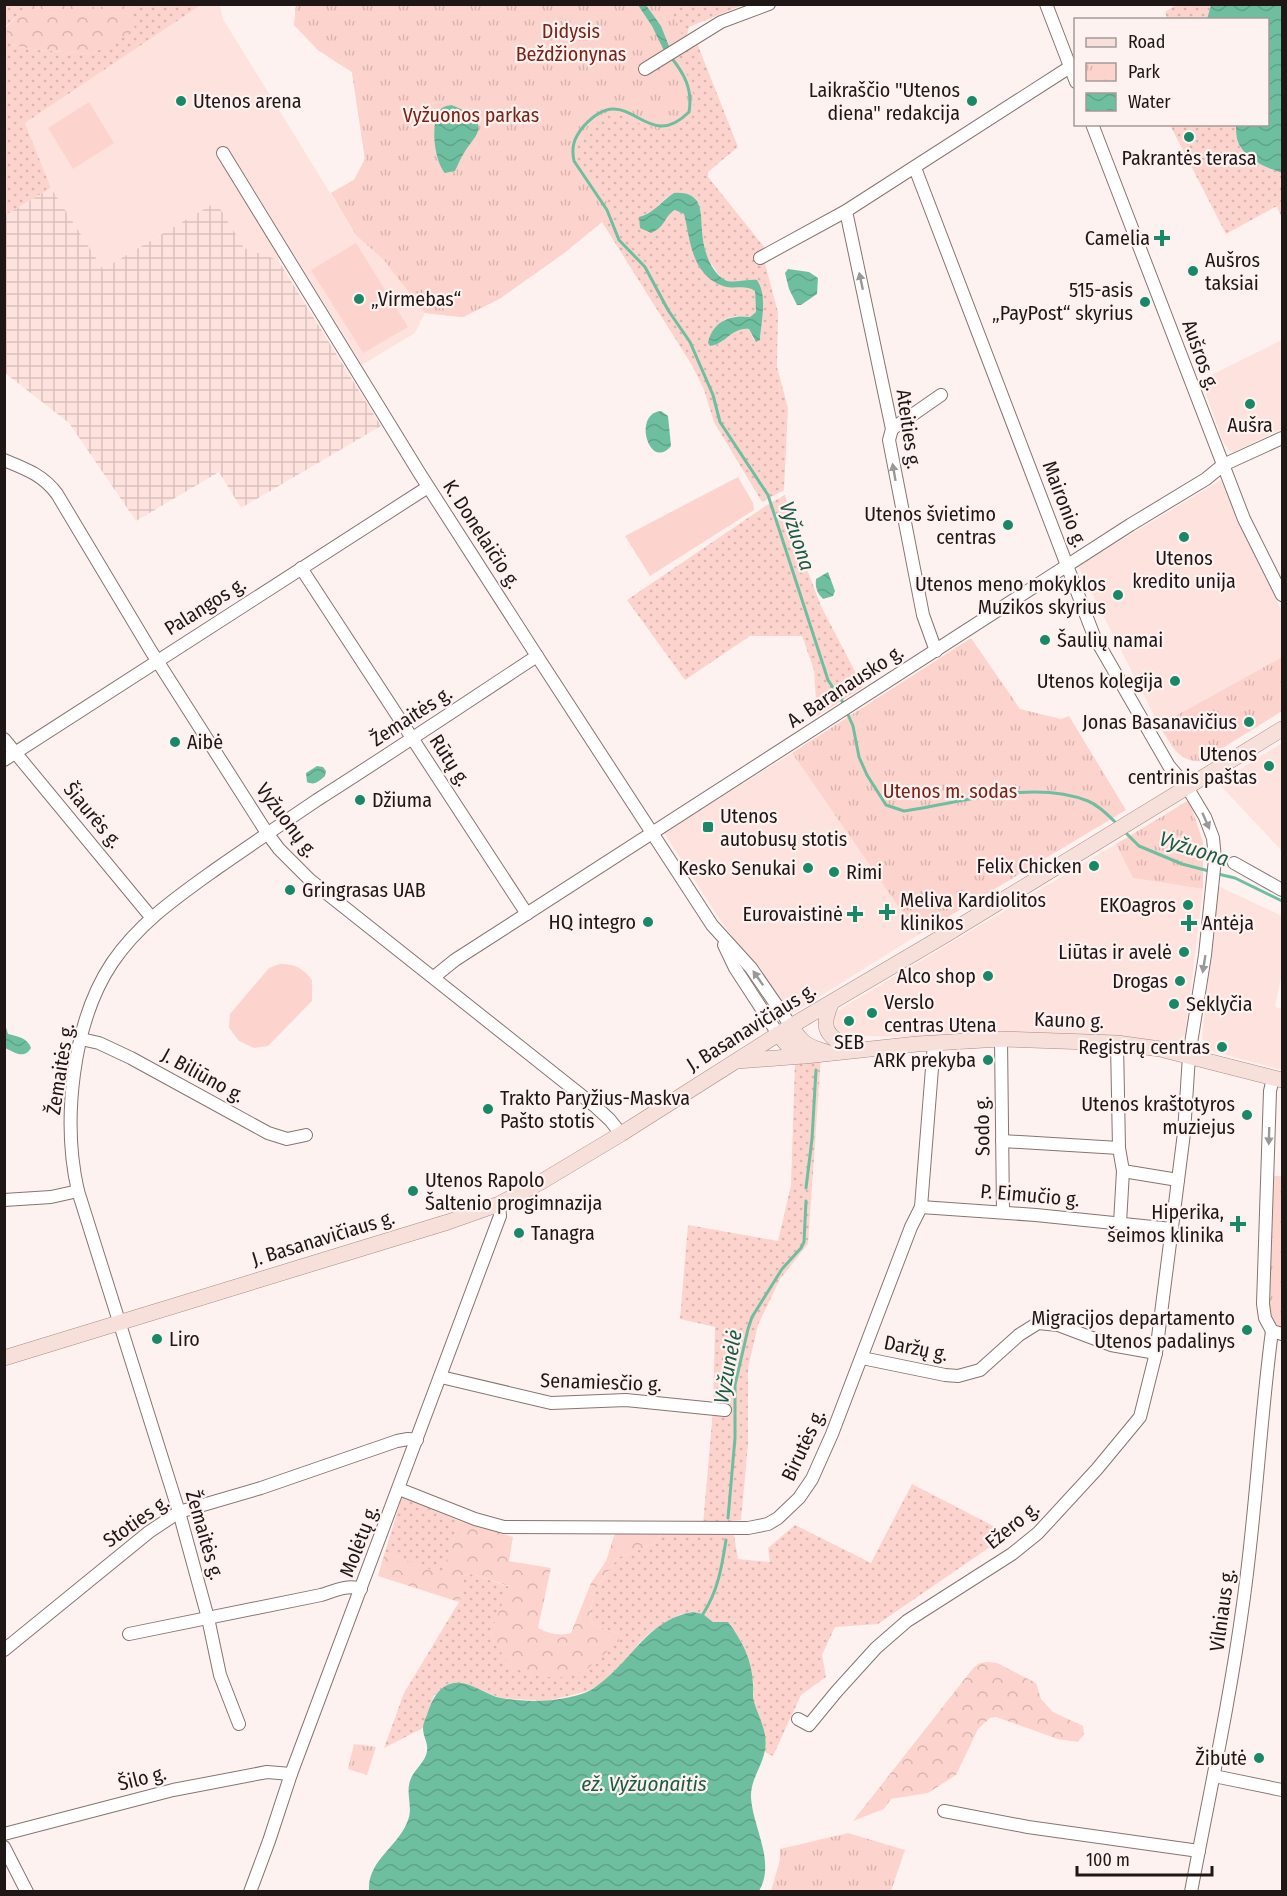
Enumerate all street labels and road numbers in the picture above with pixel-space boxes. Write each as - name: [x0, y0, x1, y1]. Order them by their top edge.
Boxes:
- street label: Aušros g.: [1177, 316, 1225, 394]
- street label: Ateities g.: [892, 388, 926, 470]
- street label: Maironio g.: [1038, 457, 1092, 551]
- street label: K. Donelaičio g.: [438, 475, 526, 593]
- street label: Palangos g.: [160, 572, 250, 640]
- street label: A. Baranausko g.: [782, 640, 908, 732]
- street label: Žemaitės g.: [366, 681, 456, 751]
- street label: Rūtų g.: [424, 730, 476, 790]
- street label: Šiaurės g.: [59, 777, 127, 853]
- street label: Vyžuonų g.: [251, 778, 323, 862]
- street label: J. Basanavičiaus g.: [682, 978, 820, 1076]
- street label: Kauno g.: [1034, 1007, 1104, 1033]
- street label: Žemaitės g.: [41, 1022, 79, 1116]
- street label: J. Biliūno g.: [158, 1043, 248, 1107]
- street label: Sodo g.: [969, 1096, 995, 1156]
- street label: P. Eimučio g.: [979, 1179, 1081, 1211]
- street label: J. Basanavičiaus g.: [249, 1205, 397, 1271]
- street label: Daržų g.: [882, 1330, 950, 1366]
- street label: Senamiesčio g.: [540, 1368, 662, 1396]
- street label: Birutės g.: [776, 1405, 830, 1485]
- street label: Žemaitės g.: [181, 1487, 229, 1583]
- street label: Stoties g.: [98, 1490, 174, 1552]
- street label: Ežero g.: [980, 1496, 1044, 1554]
- street label: Molėtų g.: [334, 1502, 384, 1580]
- street label: Vilniaus g.: [1204, 1567, 1240, 1653]
- street label: Šilo g.: [115, 1760, 169, 1796]

